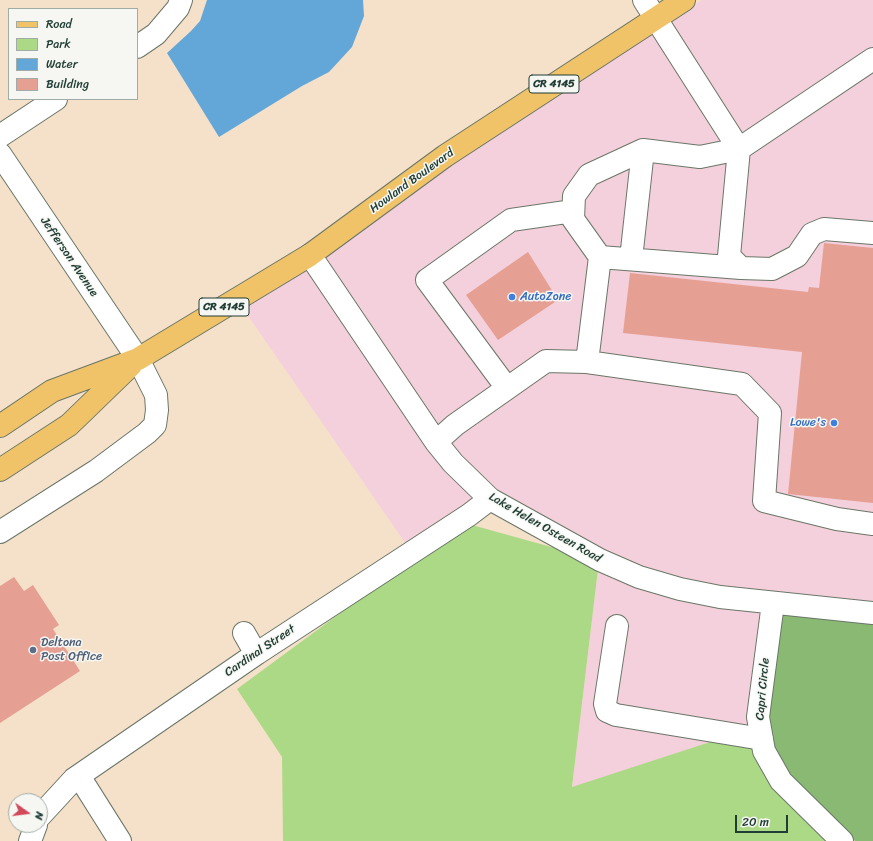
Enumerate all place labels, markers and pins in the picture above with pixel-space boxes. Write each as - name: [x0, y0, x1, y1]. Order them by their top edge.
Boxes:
- place label: AutoZone: [520, 290, 571, 304]
- marker: AutoZone: [507, 292, 517, 302]
- place label: Lowe's: [790, 416, 826, 430]
- marker: Lowe's: [829, 418, 839, 428]
- place label: Deltona Post Office: [41, 636, 102, 664]
- marker: Deltona Post Office: [28, 645, 38, 655]

